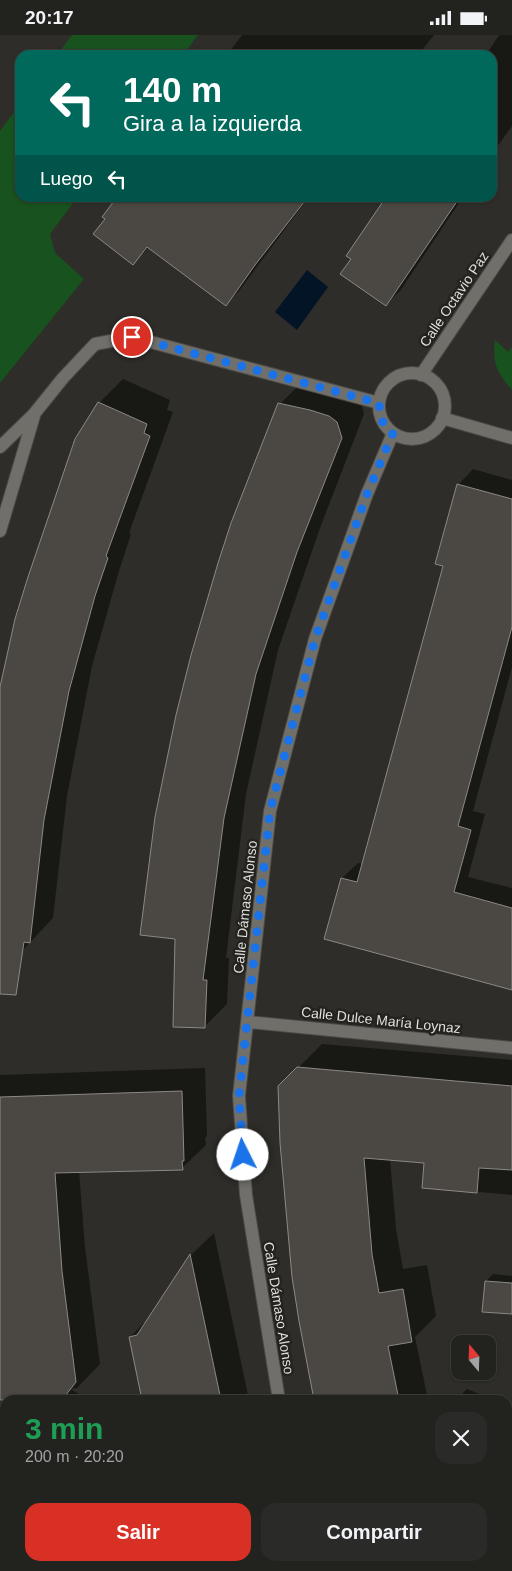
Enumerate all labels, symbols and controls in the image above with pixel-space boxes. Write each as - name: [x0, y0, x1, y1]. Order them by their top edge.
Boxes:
- text: 20:17: [25, 7, 74, 28]
- icon: left: [40, 70, 105, 135]
- text: 140 m: [123, 70, 222, 109]
- text: Gira a la izquierda: [123, 111, 302, 136]
- icon: left: [103, 165, 131, 193]
- text: Luego: [40, 168, 93, 189]
- street label: Calle Octavio Paz: [416, 248, 492, 350]
- pin: [111, 316, 153, 358]
- icon: arrive: [118, 323, 146, 351]
- street label: Calle Dámaso Alonso: [230, 839, 260, 974]
- street label: Calle Dulce María Loynaz: [300, 1004, 462, 1036]
- position arrow: [216, 1128, 268, 1180]
- street label: Calle Dámaso Alonso: [261, 1241, 297, 1376]
- north arrow: [451, 1335, 496, 1380]
- map controls: [451, 1335, 496, 1380]
- text: 3 min: [25, 1412, 103, 1445]
- button: close: [435, 1412, 487, 1464]
- text: 200 m · 20:20: [25, 1448, 124, 1465]
- button: Salir: [25, 1503, 251, 1561]
- button: Compartir: [261, 1503, 487, 1561]

